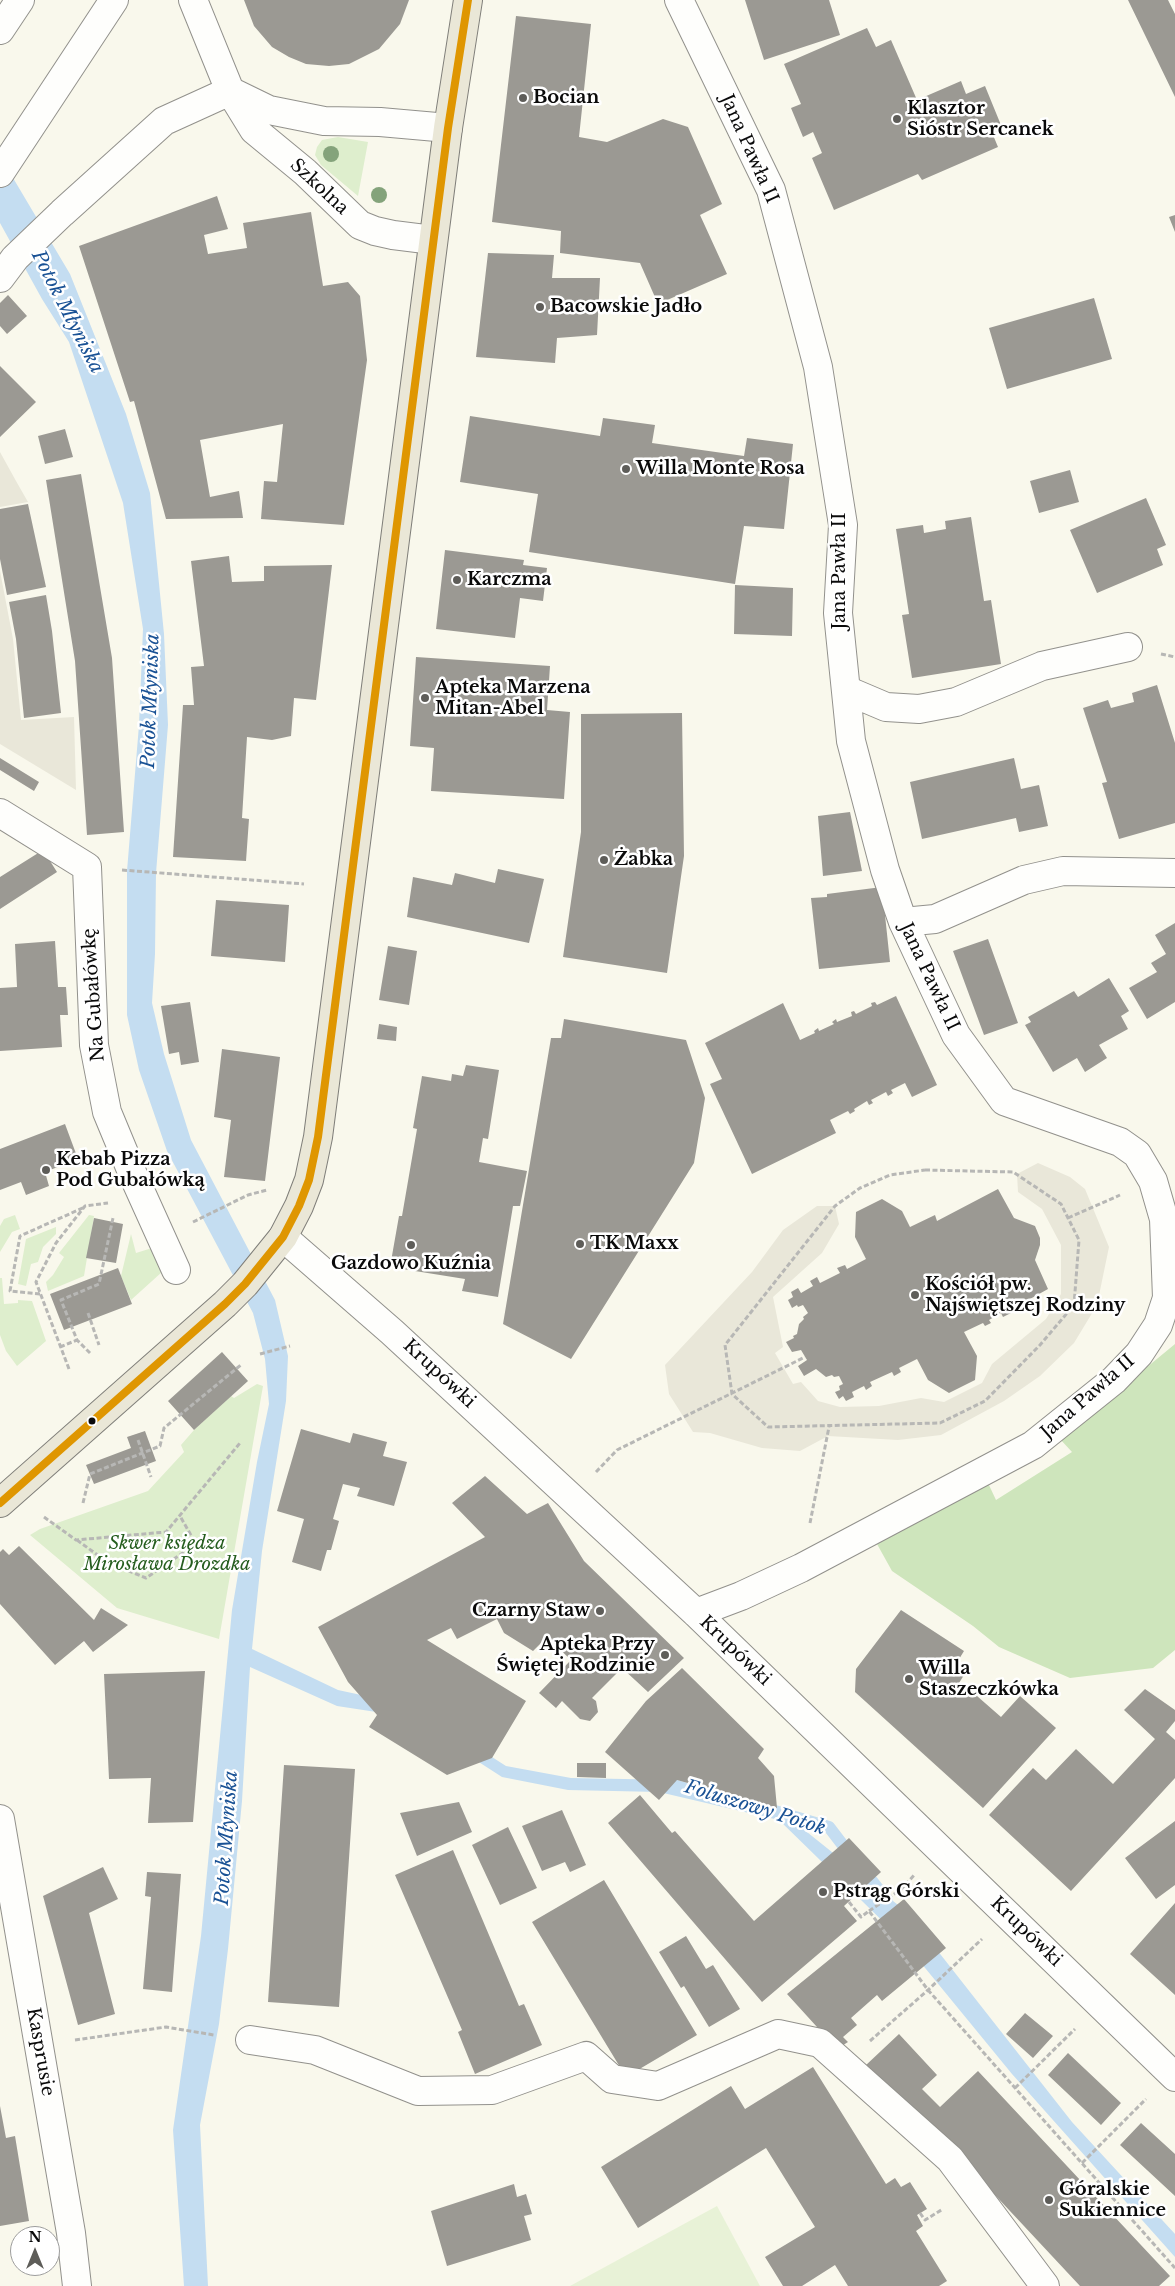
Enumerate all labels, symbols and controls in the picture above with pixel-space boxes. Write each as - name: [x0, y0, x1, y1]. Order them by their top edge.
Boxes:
- place label: Bocian: [533, 87, 599, 109]
- street label: Jana Pawła II: [715, 91, 783, 207]
- marker: Bocian: [517, 92, 529, 104]
- place label: Klasztor Sióstr Sercanek: [907, 98, 1054, 140]
- marker: Klasztor Sióstr Sercanek: [891, 113, 903, 125]
- street label: Szkolna: [285, 155, 353, 219]
- water label: Potok Młyniska: [26, 247, 108, 377]
- place label: Bacowskie Jadło: [550, 296, 702, 318]
- marker: Bacowskie Jadło: [534, 301, 546, 313]
- place label: Willa Monte Rosa: [636, 458, 805, 480]
- marker: Willa Monte Rosa: [620, 463, 632, 475]
- street label: Jana Pawła II: [829, 513, 851, 629]
- place label: Karczma: [467, 569, 552, 591]
- marker: Karczma: [451, 574, 463, 586]
- water label: Potok Młyniska: [137, 633, 165, 769]
- place label: Apteka Marzena Mitan-Abel: [435, 677, 591, 720]
- marker: Apteka Marzena Mitan-Abel: [419, 692, 431, 704]
- place label: Żabka: [614, 849, 673, 871]
- marker: Żabka: [598, 854, 610, 866]
- street label: Jana Pawła II: [895, 919, 963, 1035]
- street label: Na Gubałówkę: [79, 928, 109, 1062]
- place label: Kebab Pizza Pod Gubałówką: [56, 1149, 205, 1192]
- marker: Kebab Pizza Pod Gubałówką: [40, 1164, 52, 1176]
- place label: TK Maxx: [590, 1233, 679, 1255]
- marker: TK Maxx: [574, 1238, 586, 1250]
- marker: Gazdowo Kuźnia: [405, 1239, 417, 1251]
- place label: Gazdowo Kuźnia: [331, 1253, 491, 1275]
- place label: Kościół pw. Najświętszej Rodziny: [925, 1274, 1125, 1316]
- marker: Kościół pw. Najświętszej Rodziny: [909, 1289, 921, 1301]
- street label: Krupówki: [398, 1335, 480, 1413]
- street label: Jana Pawła II: [1037, 1350, 1139, 1444]
- unlabelled marker: [87, 1416, 97, 1426]
- park label: Skwer księdza Mirosława Drozdka: [83, 1533, 251, 1576]
- place label: Czarny Staw: [472, 1600, 590, 1622]
- marker: Czarny Staw: [594, 1605, 606, 1617]
- street label: Krupówki: [695, 1612, 775, 1690]
- place label: Apteka Przy Świętej Rodzinie: [496, 1634, 655, 1676]
- marker: Apteka Przy Świętej Rodzinie: [659, 1649, 671, 1661]
- place label: Willa Staszeczkówka: [919, 1658, 1059, 1700]
- marker: Willa Staszeczkówka: [903, 1673, 915, 1685]
- water label: Potok Młyniska: [211, 1770, 243, 1906]
- water label: Foluszowy Potok: [682, 1776, 828, 1840]
- place label: Pstrąg Górski: [833, 1881, 959, 1903]
- marker: Pstrąg Górski: [817, 1886, 829, 1898]
- street label: Krupówki: [986, 1893, 1066, 1971]
- street label: Kasprusie: [22, 2006, 58, 2098]
- place label: Góralskie Sukiennice: [1059, 2179, 1166, 2222]
- marker: Góralskie Sukiennice: [1043, 2194, 1055, 2206]
- north arrow: [10, 2226, 60, 2276]
- text: N: [28, 2228, 42, 2246]

